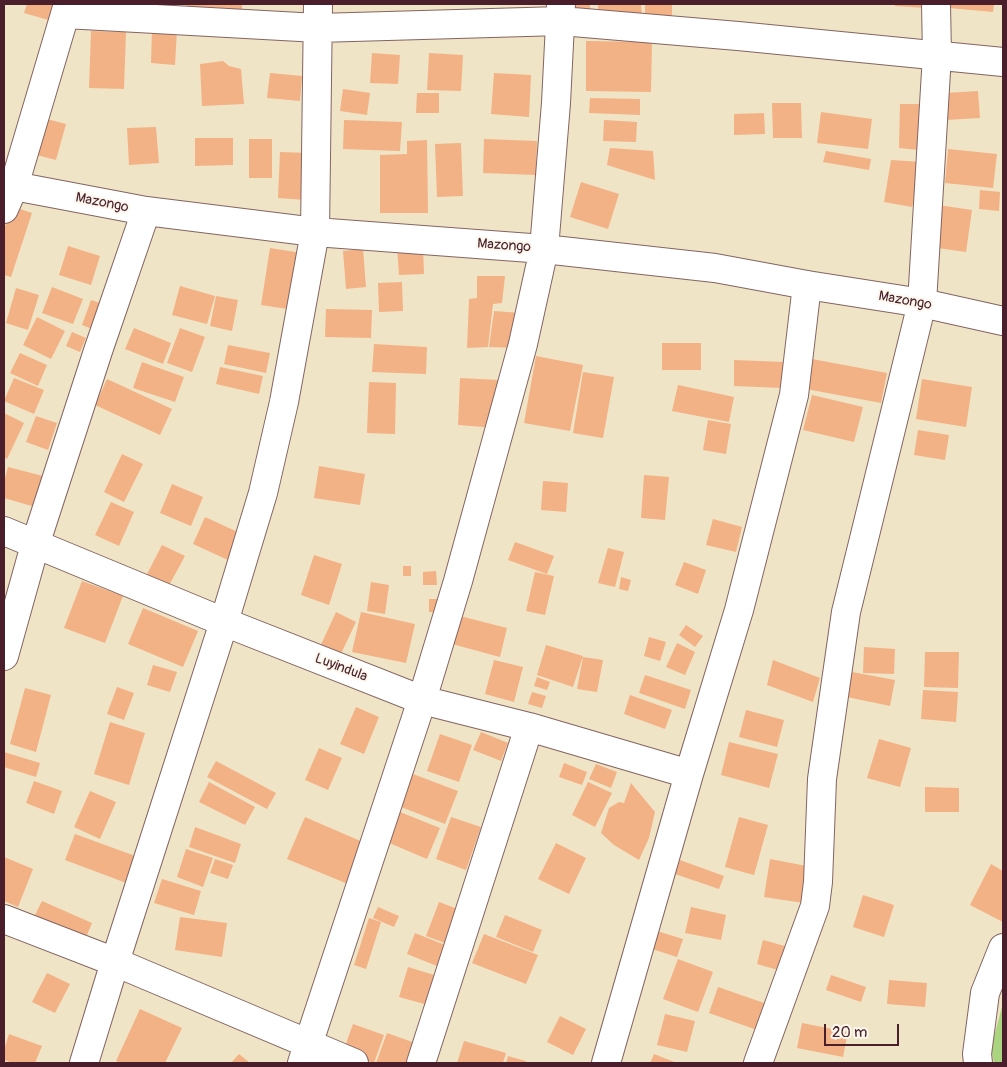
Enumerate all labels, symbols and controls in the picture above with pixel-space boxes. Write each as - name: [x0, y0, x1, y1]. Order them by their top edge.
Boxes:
- street label: Mazongo: [74, 190, 130, 216]
- street label: Mazongo: [477, 236, 531, 256]
- street label: Mazongo: [877, 288, 933, 314]
- street label: Luyindula: [312, 650, 370, 686]
- scale bar: [827, 1014, 902, 1046]
- text: 20 m: [832, 1023, 867, 1042]

